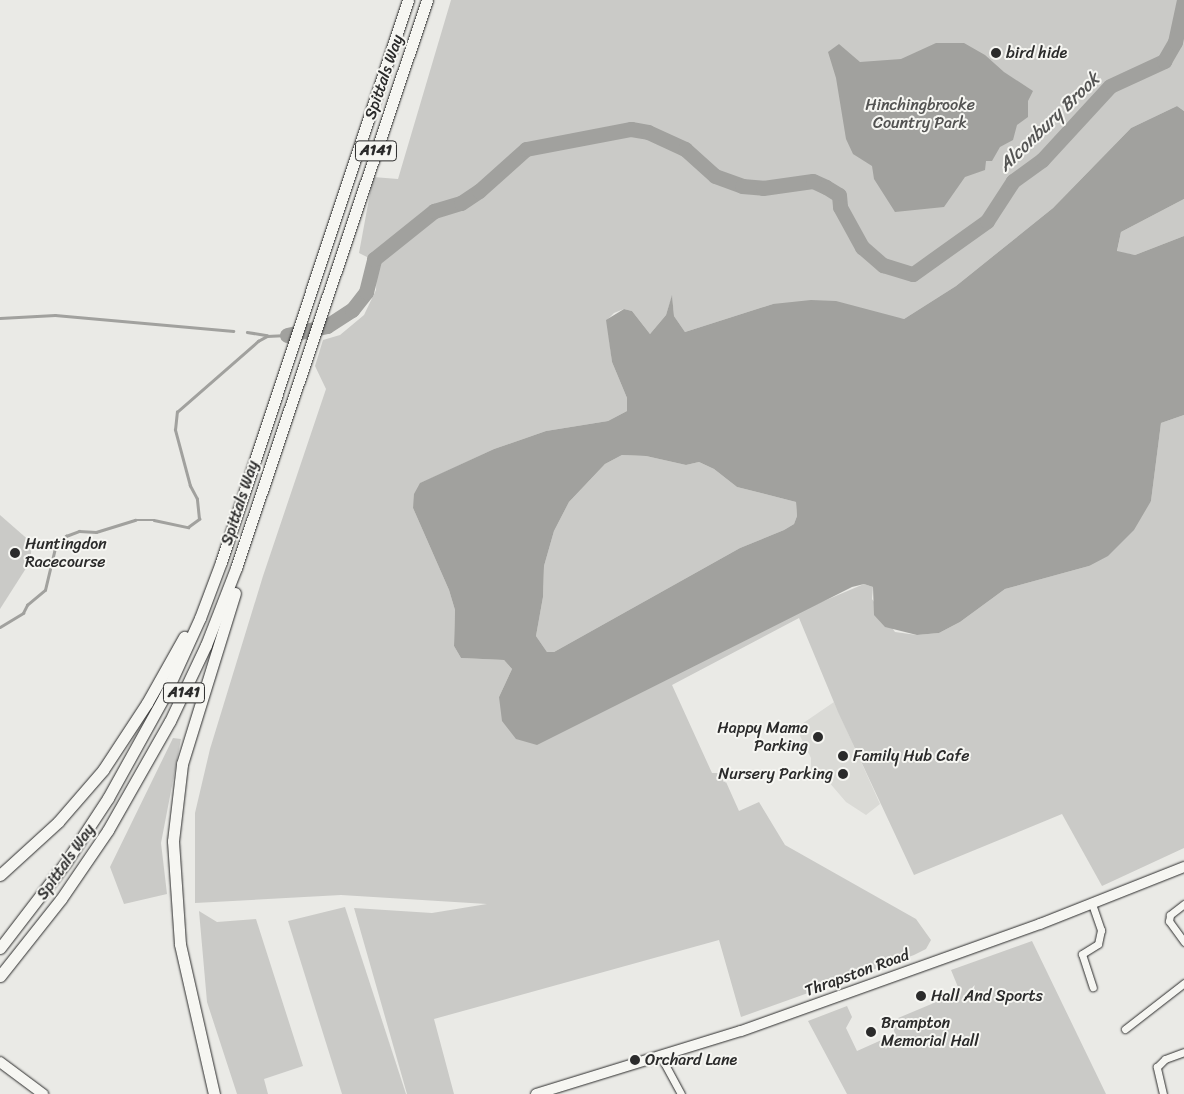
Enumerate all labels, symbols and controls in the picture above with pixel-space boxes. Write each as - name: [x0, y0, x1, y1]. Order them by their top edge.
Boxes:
- street label: Spittals Way: [361, 32, 407, 122]
- place label: bird hide: [1006, 43, 1068, 63]
- marker: bird hide: [990, 47, 1002, 59]
- water label: Alconbury Brook: [994, 68, 1104, 176]
- park label: Hinchingbrooke Country Park: [865, 95, 975, 133]
- road number: A141: [355, 138, 397, 164]
- street label: Spittals Way: [217, 458, 263, 548]
- place label: Huntingdon Racecourse: [25, 534, 107, 572]
- marker: Huntingdon Racecourse: [9, 547, 21, 559]
- road number: A141: [163, 680, 205, 706]
- place label: Happy Mama Parking: [718, 718, 808, 756]
- marker: Happy Mama Parking: [812, 731, 824, 743]
- place label: Family Hub Cafe: [853, 746, 970, 766]
- marker: Family Hub Cafe: [837, 750, 849, 762]
- place label: Nursery Parking: [718, 764, 833, 784]
- marker: Nursery Parking: [837, 768, 849, 780]
- street label: Spittals Way: [33, 820, 99, 904]
- street label: Thrapston Road: [802, 945, 912, 1001]
- place label: Hall And Sports: [931, 986, 1042, 1006]
- marker: Hall And Sports: [915, 990, 927, 1002]
- place label: Brampton Memorial Hall: [881, 1013, 979, 1051]
- marker: Brampton Memorial Hall: [865, 1026, 877, 1038]
- place label: Orchard Lane: [645, 1050, 738, 1070]
- marker: Orchard Lane: [629, 1054, 641, 1066]

